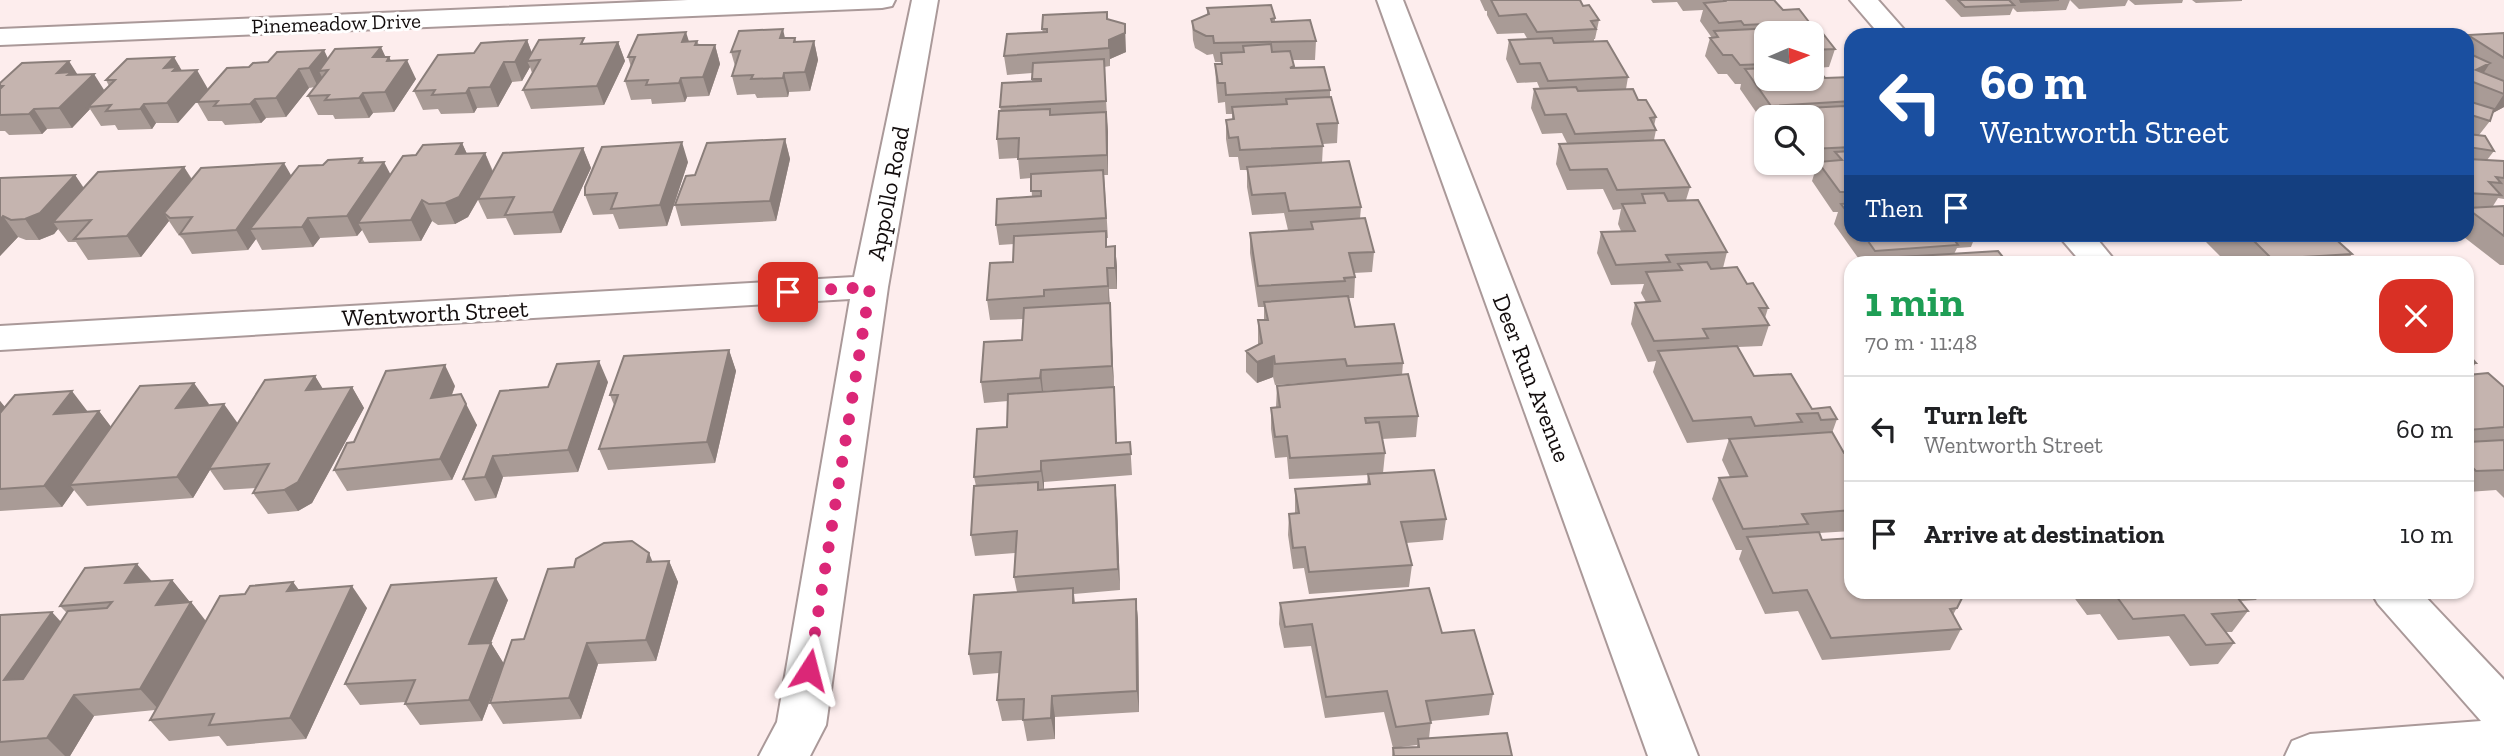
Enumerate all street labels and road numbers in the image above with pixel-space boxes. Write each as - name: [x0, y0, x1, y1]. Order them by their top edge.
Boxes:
- street label: Pinemeadow Drive: [251, 8, 421, 38]
- street label: Appollo Road: [861, 123, 915, 263]
- street label: Deer Run Avenue: [1487, 290, 1577, 466]
- street label: Wentworth Street: [341, 294, 529, 332]

